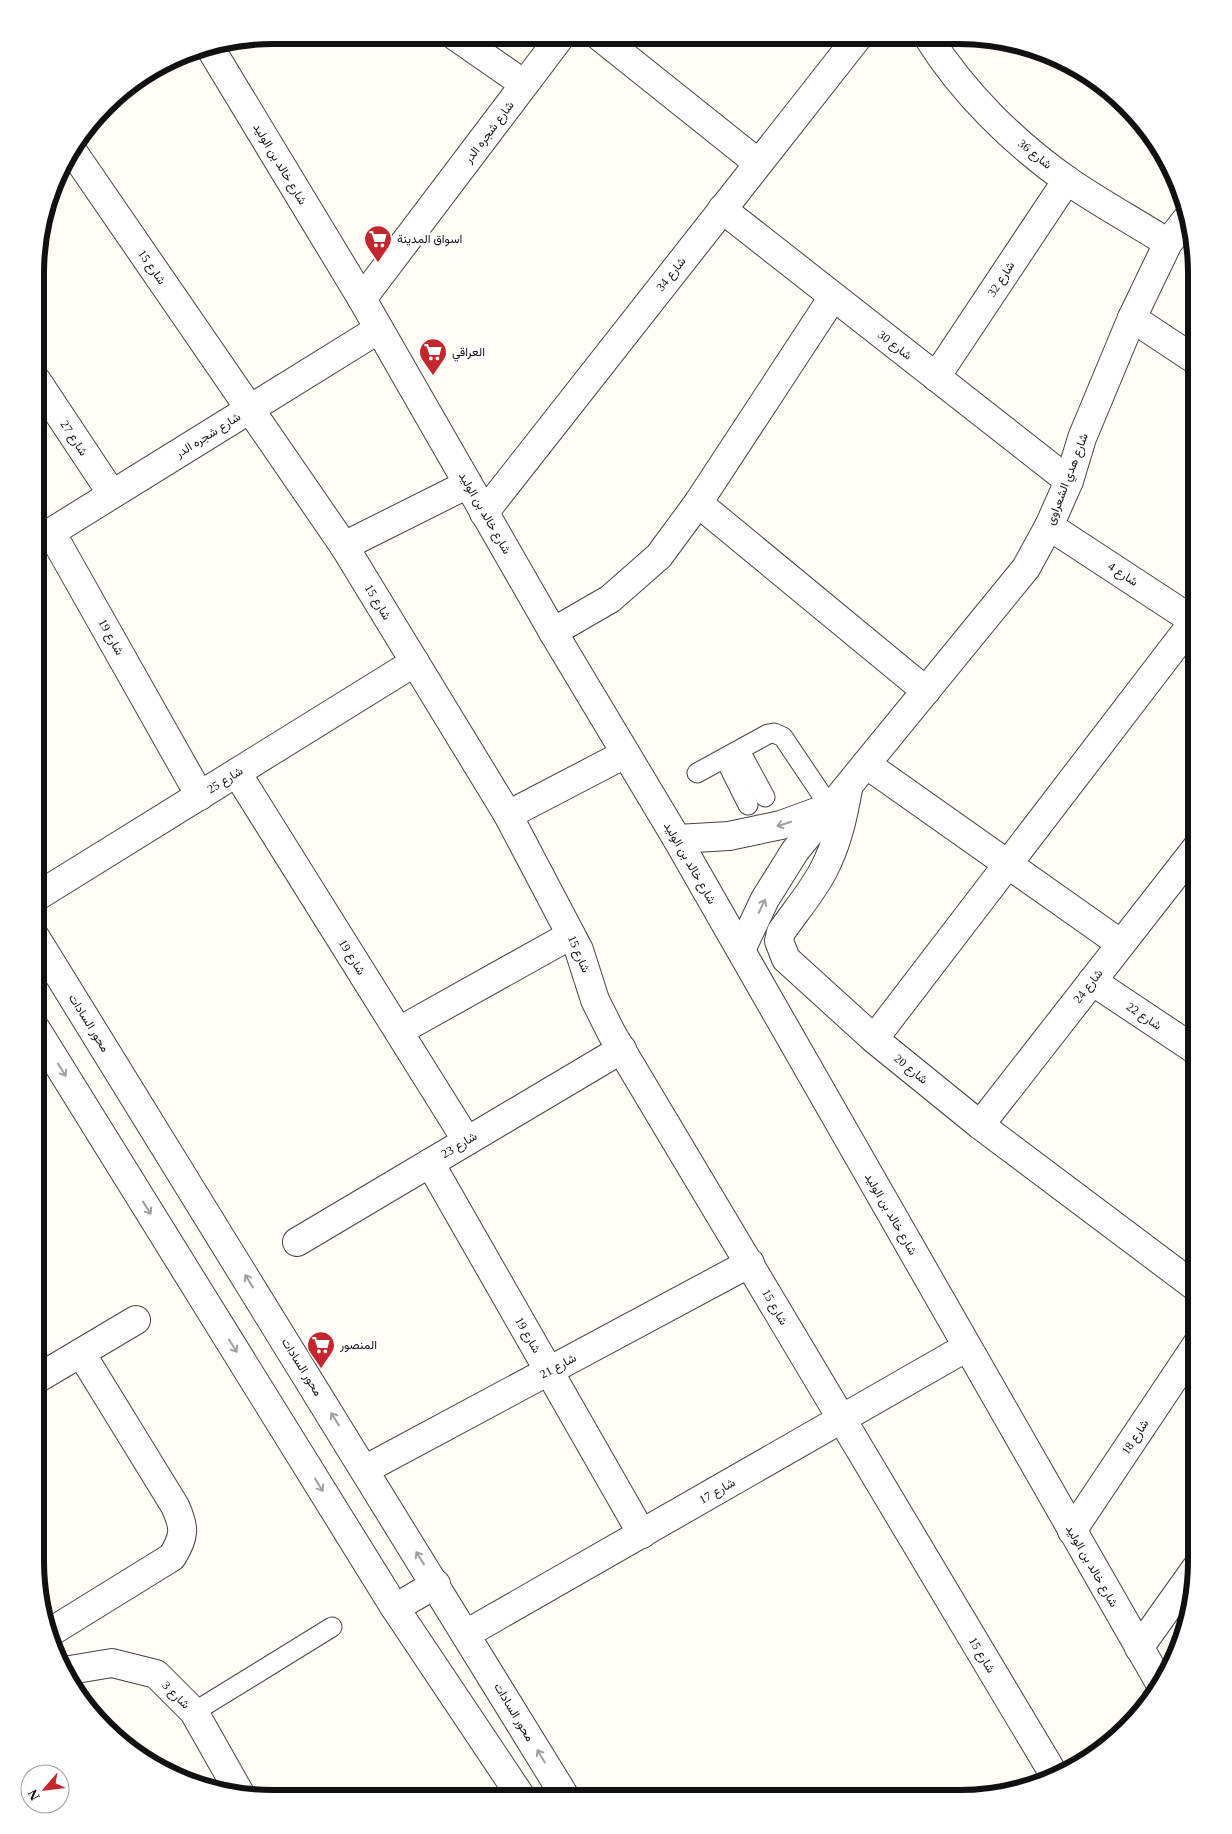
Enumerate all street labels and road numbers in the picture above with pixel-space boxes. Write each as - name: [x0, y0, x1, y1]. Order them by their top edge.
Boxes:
- street label: شارع شجره الدر: [461, 98, 518, 168]
- street label: شارع خالد بن الوليد: [249, 121, 310, 208]
- street label: شارع 36: [1014, 136, 1055, 173]
- street label: شارع 15: [133, 247, 169, 288]
- street label: شارع 34: [653, 254, 690, 295]
- street label: شارع 32: [984, 259, 1019, 300]
- street label: شارع 30: [874, 327, 915, 364]
- street label: شارع شجره الدر: [172, 410, 244, 463]
- street label: شارع 27: [56, 418, 91, 459]
- street label: شارع هدي الشعراوى: [1043, 431, 1094, 528]
- street label: شارع خالد بن الوليد: [454, 470, 514, 557]
- street label: شارع 4: [1104, 559, 1141, 591]
- street label: شارع 15: [360, 582, 394, 623]
- street label: شارع 19: [94, 616, 127, 658]
- street label: شارع 25: [205, 764, 246, 798]
- street label: شارع خالد بن الوليد: [659, 820, 719, 907]
- street label: شارع 15: [563, 933, 593, 976]
- street label: شارع 19: [334, 937, 368, 978]
- street label: شارع 24: [1070, 966, 1107, 1007]
- street label: محور السادات: [65, 991, 112, 1055]
- street label: شارع 22: [1123, 999, 1164, 1034]
- street label: شارع 20: [890, 1051, 931, 1088]
- street label: شارع 23: [439, 1129, 480, 1163]
- street label: شارع خالد بن الوليد: [860, 1171, 920, 1258]
- street label: شارع 15: [757, 1287, 791, 1328]
- street label: شارع 19: [510, 1315, 544, 1356]
- street label: محور السادات: [278, 1335, 325, 1399]
- street label: شارع 21: [537, 1351, 580, 1383]
- street label: شارع 18: [1118, 1417, 1153, 1458]
- street label: شارع 17: [697, 1475, 738, 1509]
- street label: شارع خالد بن الوليد: [1061, 1523, 1121, 1610]
- street label: شارع 15: [964, 1635, 998, 1676]
- street label: شارع 3: [158, 1678, 193, 1713]
- street label: محور السادات: [490, 1680, 537, 1744]

